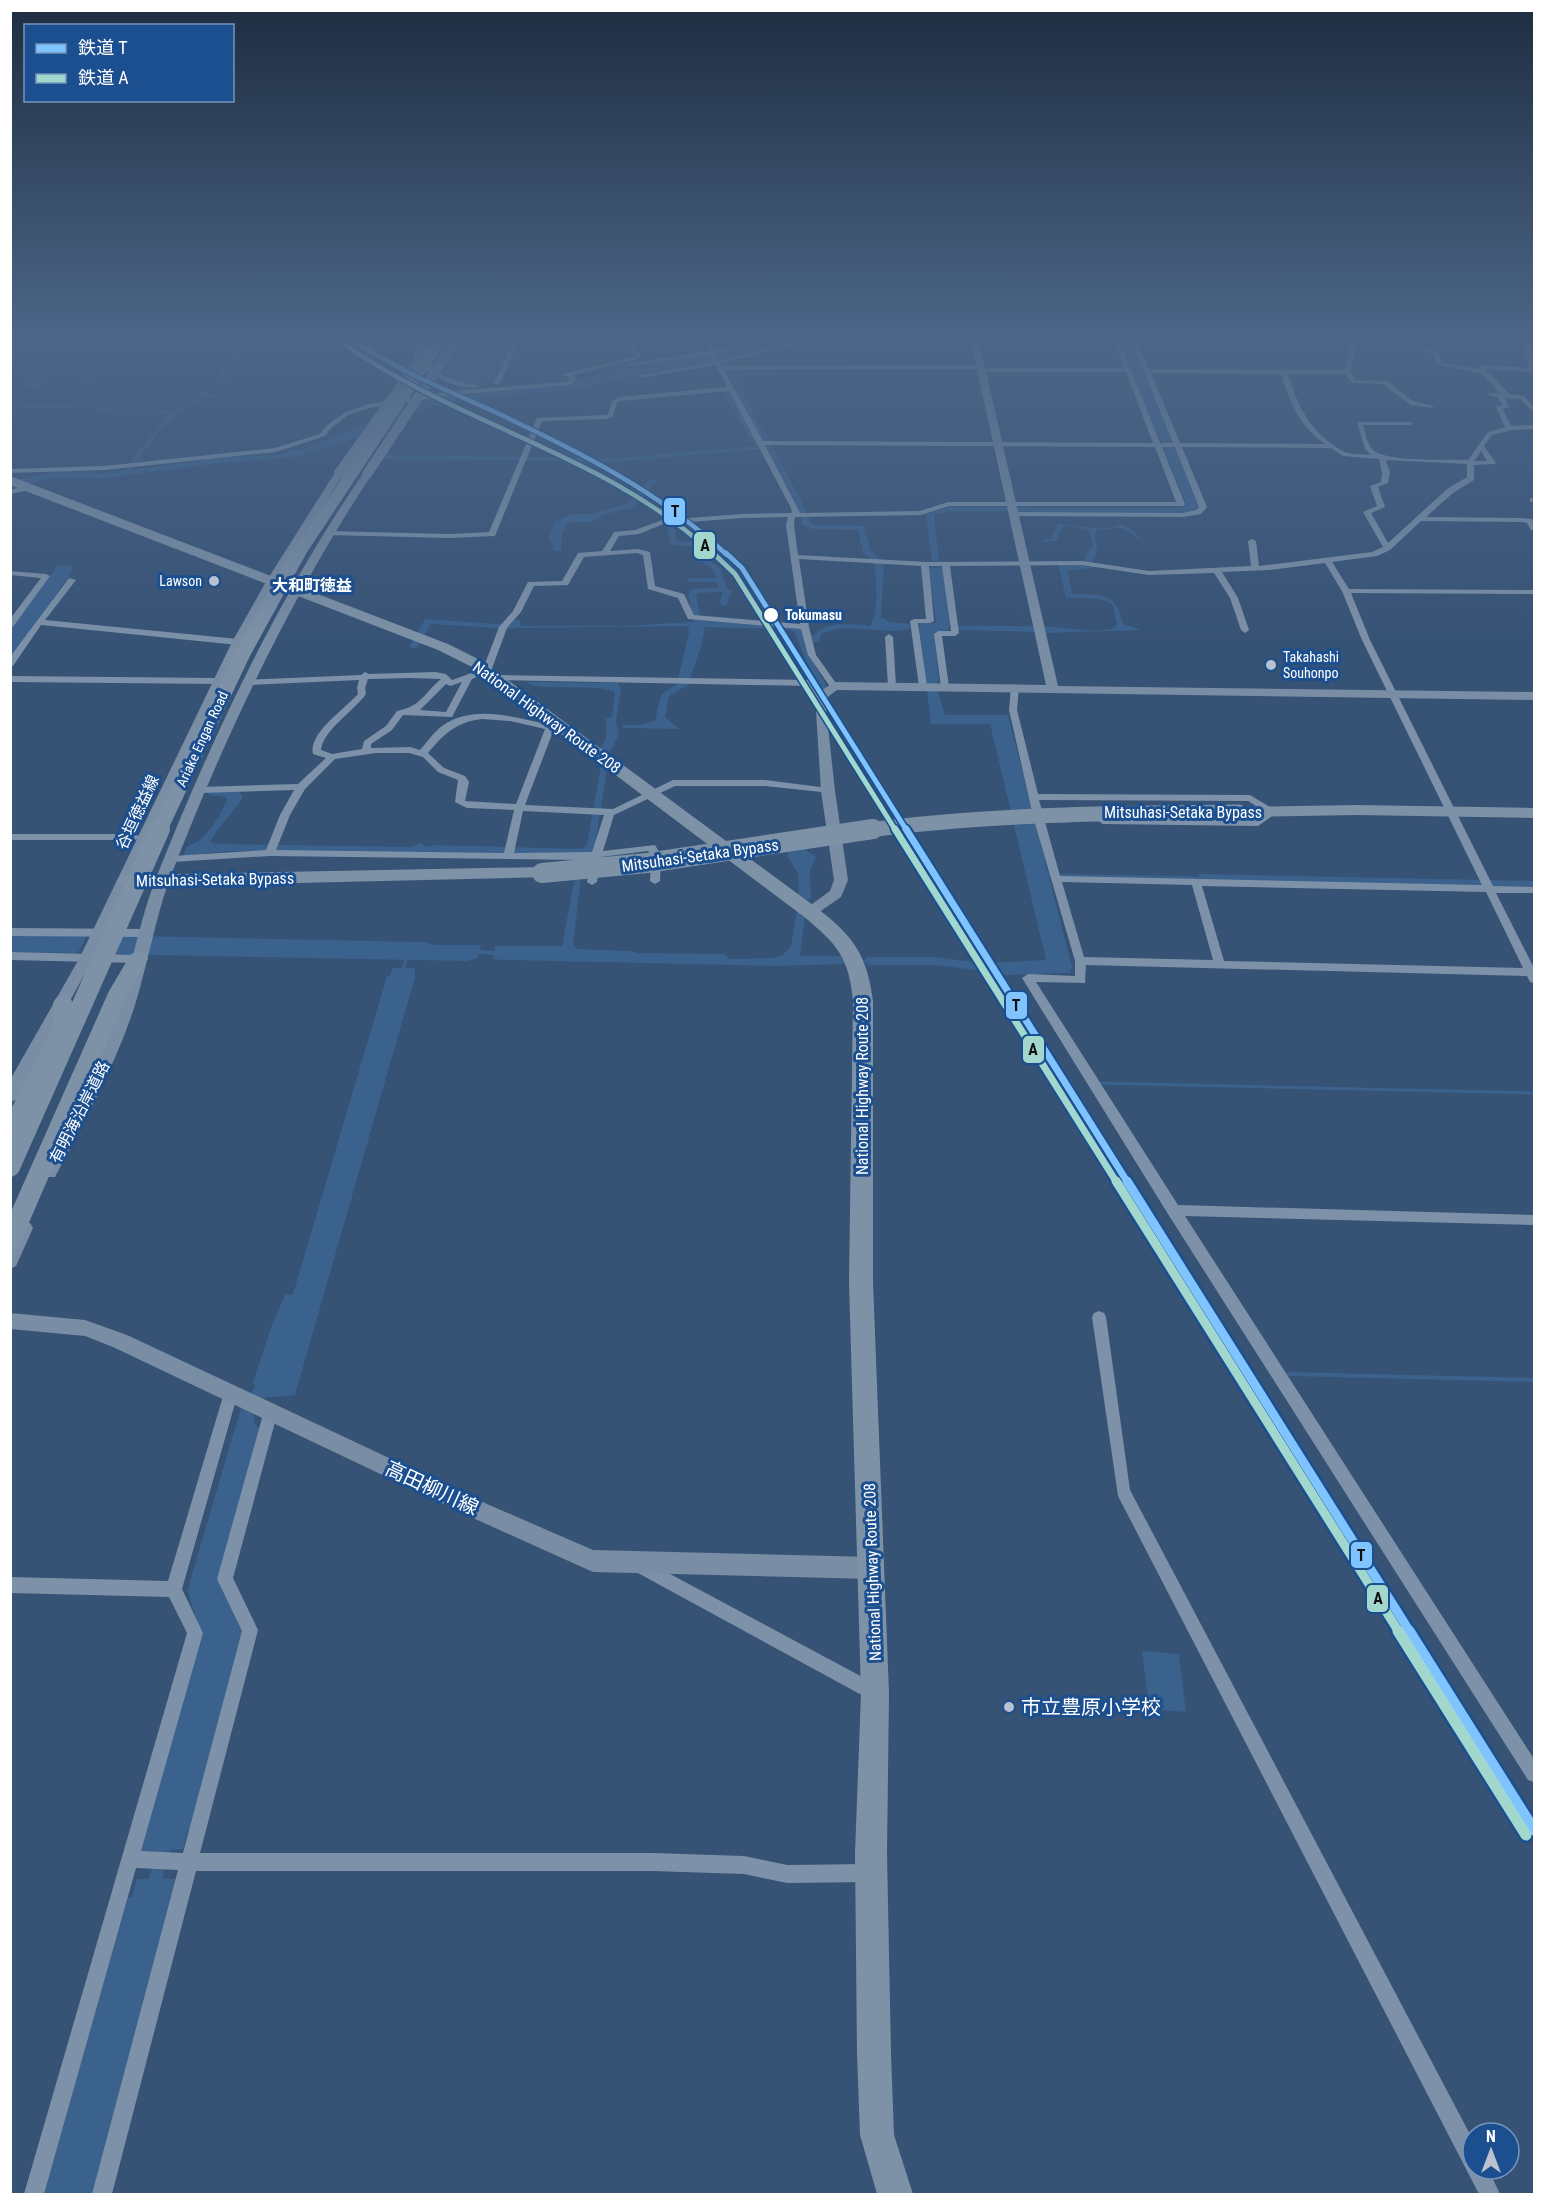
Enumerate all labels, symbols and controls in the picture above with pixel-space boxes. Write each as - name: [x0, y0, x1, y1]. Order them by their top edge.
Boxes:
- legend: [24, 24, 234, 102]
- text: 鉄道 T: [78, 37, 128, 58]
- text: 鉄道 A: [78, 67, 129, 88]
- line badge: T: [663, 497, 686, 526]
- text: T: [671, 502, 680, 521]
- line badge: A: [693, 531, 716, 560]
- text: A: [700, 536, 710, 555]
- place label: Lawson: [159, 573, 202, 589]
- marker: Lawson: [207, 574, 221, 588]
- district label: 大和町徳益: [272, 576, 352, 595]
- marker: Tokumasu: [762, 606, 780, 624]
- place label: Tokumasu: [785, 607, 842, 623]
- place label: Takahashi Souhonpo: [1283, 649, 1339, 681]
- street label: National Highway Route 208: [469, 657, 624, 777]
- marker: Takahashi Souhonpo: [1264, 658, 1278, 672]
- street label: Ariake Engan Road: [173, 689, 231, 789]
- street label: 谷垣徳益線: [112, 772, 163, 852]
- street label: Mitsuhasi-Setaka Bypass: [1104, 803, 1262, 822]
- street label: Mitsuhasi-Setaka Bypass: [620, 835, 780, 876]
- street label: Mitsuhasi-Setaka Bypass: [136, 869, 294, 890]
- line badge: T: [1005, 991, 1028, 1020]
- text: T: [1012, 996, 1021, 1015]
- street label: National Highway Route 208: [853, 997, 872, 1175]
- line badge: A: [1022, 1035, 1045, 1064]
- text: A: [1028, 1040, 1038, 1059]
- street label: 有明海沿岸道路: [46, 1058, 113, 1166]
- street label: 高田柳川線: [382, 1456, 482, 1520]
- street label: National Highway Route 208: [860, 1483, 885, 1661]
- line badge: T: [1350, 1541, 1373, 1569]
- text: T: [1357, 1546, 1366, 1565]
- line badge: A: [1366, 1584, 1389, 1613]
- text: A: [1373, 1589, 1383, 1608]
- place label: 市立豊原小学校: [1021, 1695, 1161, 1719]
- marker: 市立豊原小学校: [1002, 1700, 1016, 1714]
- north arrow: [1461, 2121, 1521, 2181]
- text: N: [1486, 2127, 1496, 2146]

